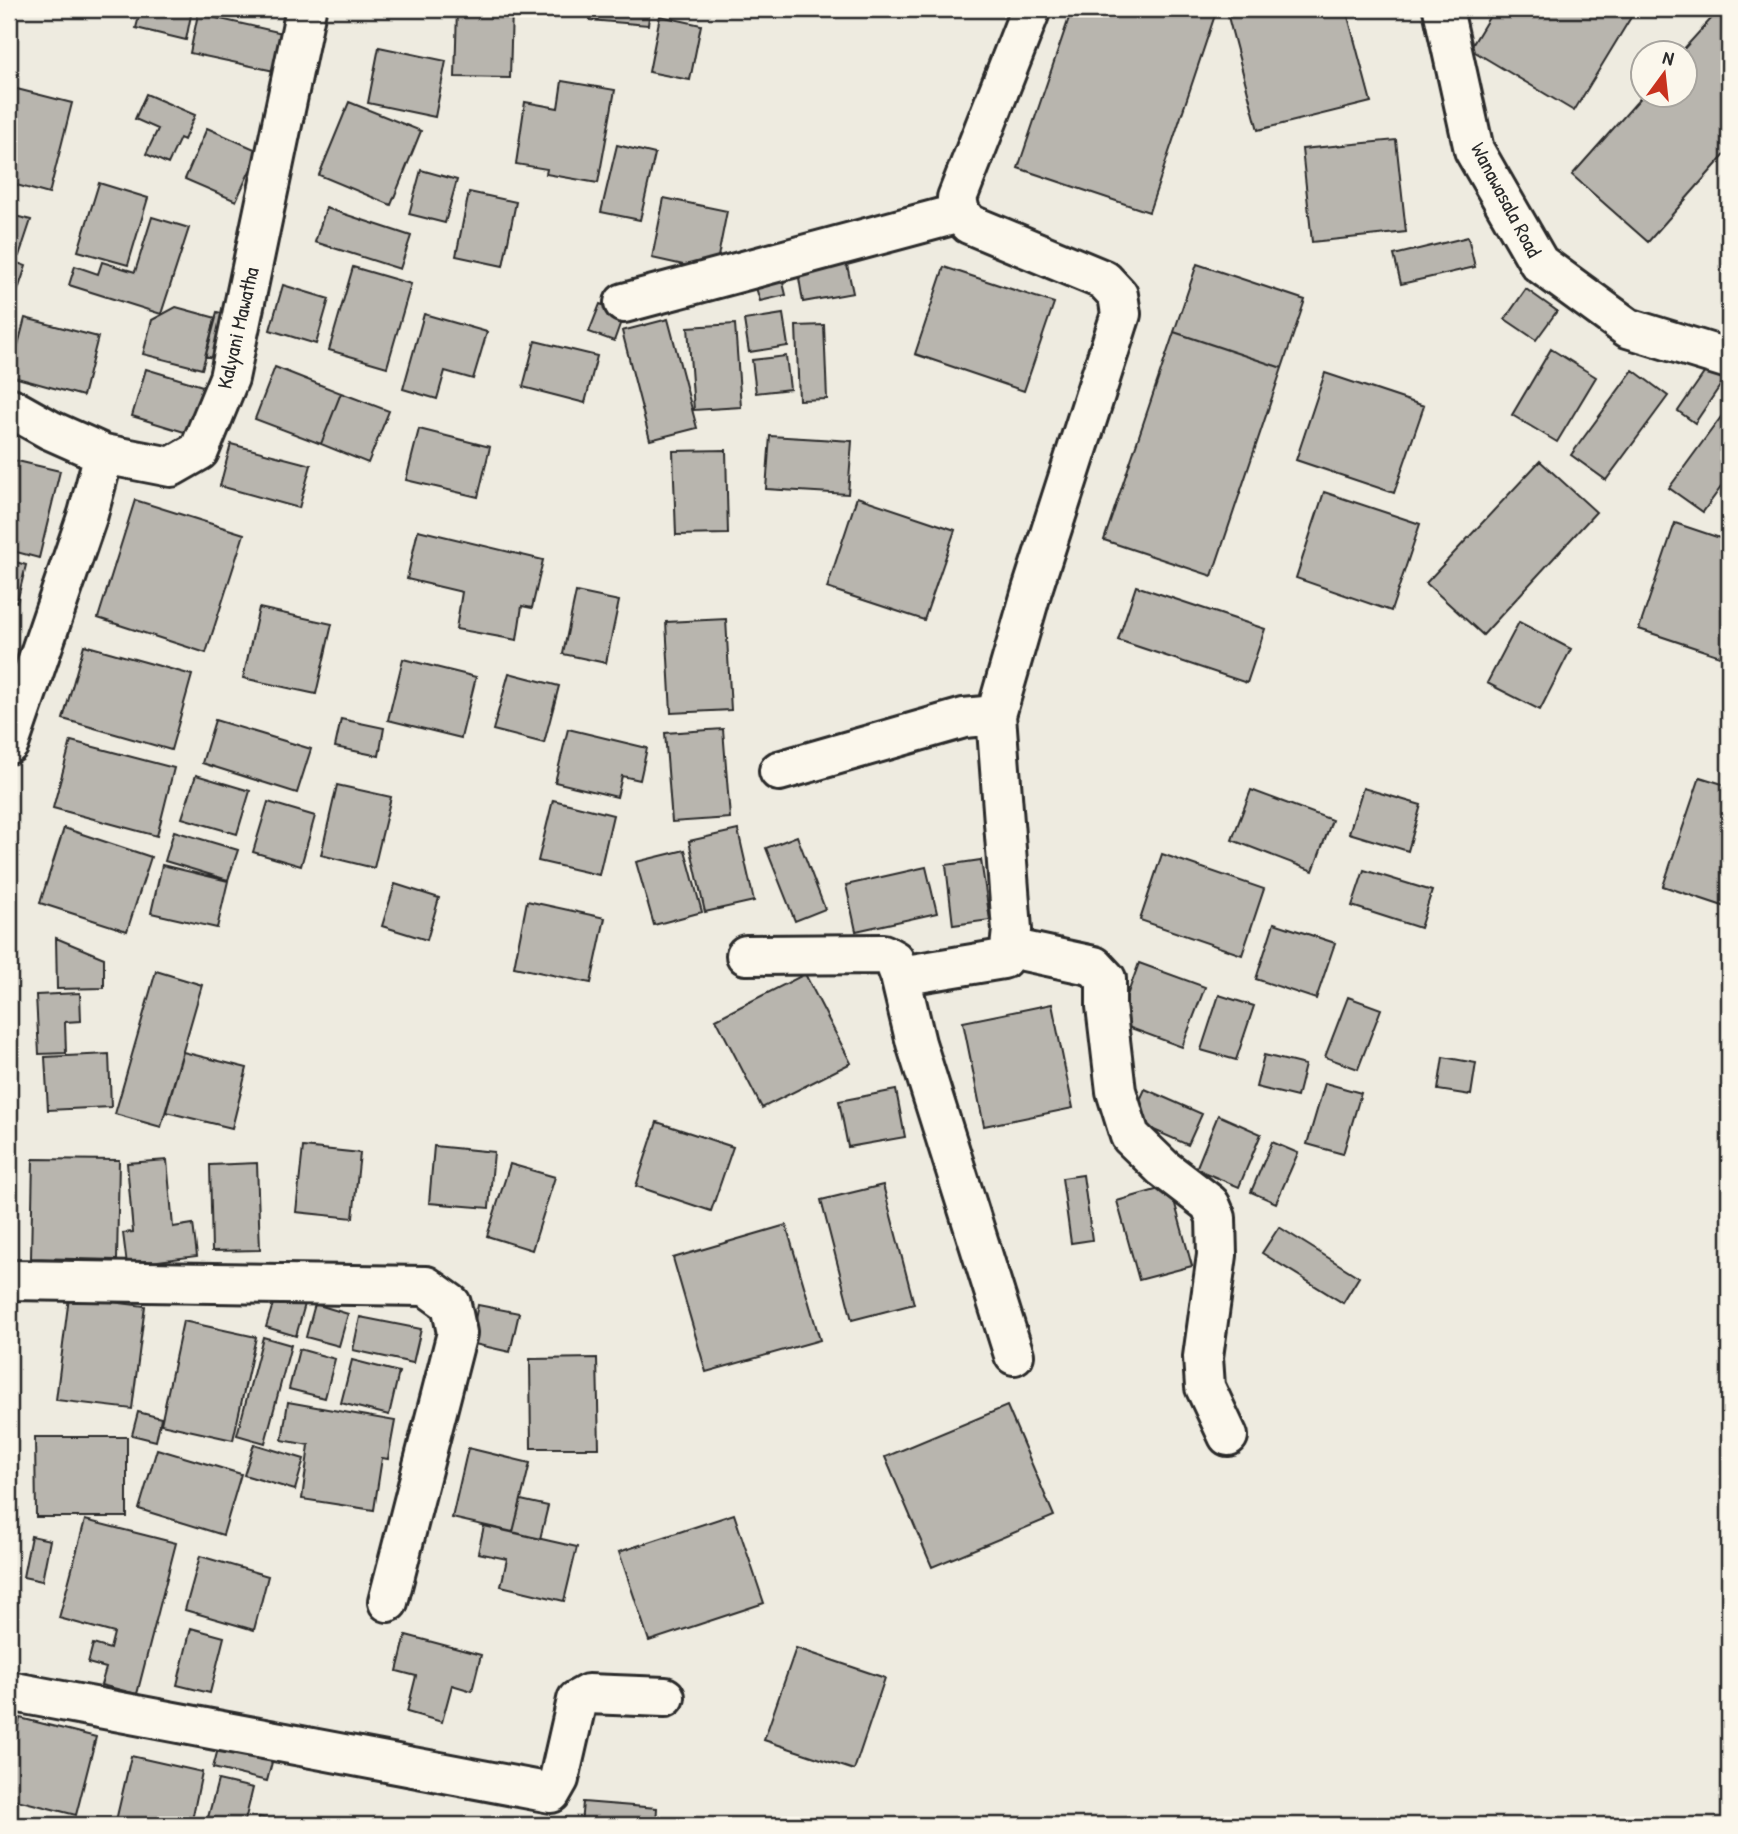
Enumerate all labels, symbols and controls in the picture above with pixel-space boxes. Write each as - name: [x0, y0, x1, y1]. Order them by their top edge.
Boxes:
- north arrow: [1630, 38, 1700, 108]
- text: N: [1660, 44, 1677, 71]
- street label: Wanawasala Road: [1464, 137, 1549, 262]
- street label: Kalyani Mawatha: [209, 264, 266, 392]

